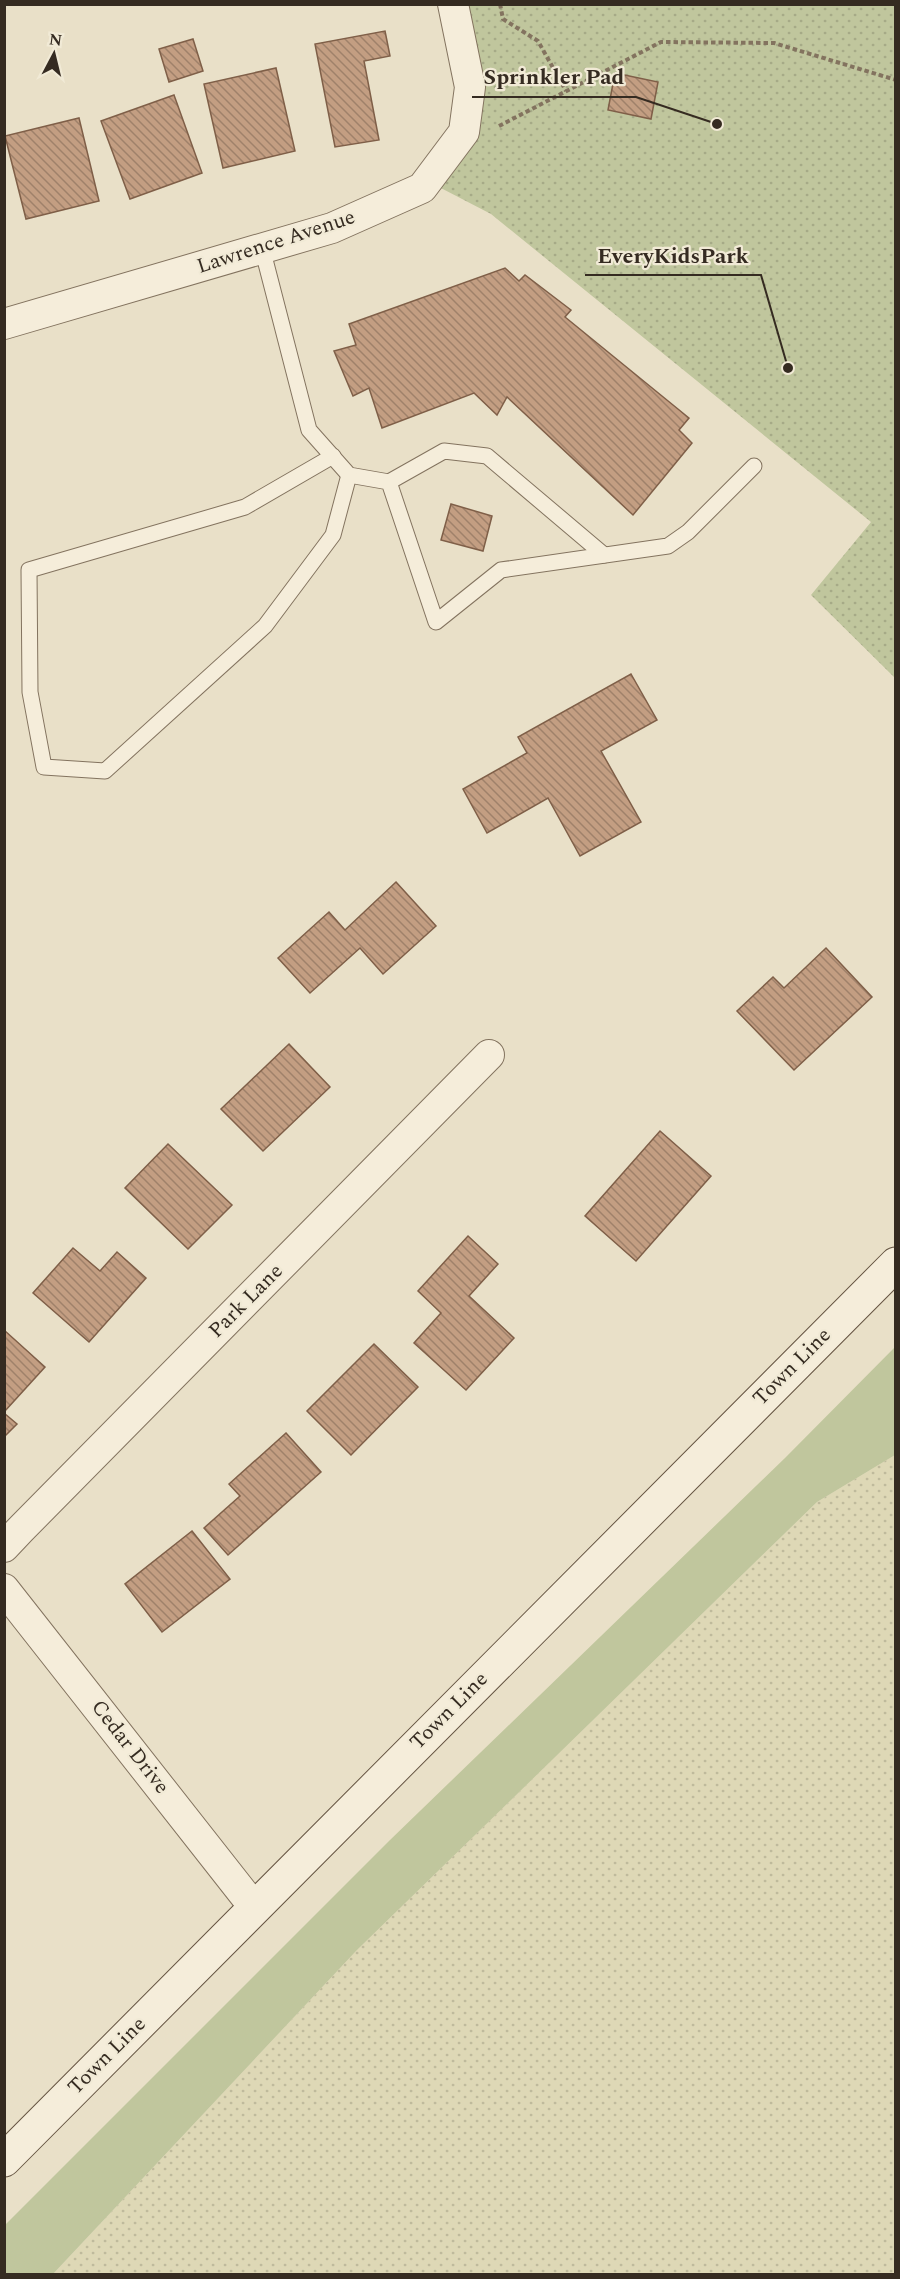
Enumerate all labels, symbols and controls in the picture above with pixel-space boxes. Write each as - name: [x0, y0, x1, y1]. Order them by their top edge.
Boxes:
- north arrow: [24, 24, 84, 84]
- text: N: [48, 27, 64, 53]
- callout: Sprinkler Pad: [472, 57, 636, 97]
- text: Sprinkler Pad: [484, 61, 625, 94]
- street label: Lawrence Avenue: [193, 201, 359, 283]
- callout: EveryKidsPark: [585, 235, 761, 275]
- text: EveryKidsPark: [597, 240, 750, 273]
- street label: Park Lane: [201, 1256, 291, 1346]
- street label: Town Line: [745, 1320, 839, 1414]
- street label: Town Line: [402, 1664, 496, 1758]
- street label: Cedar Drive: [83, 1693, 177, 1801]
- street label: Town Line: [60, 2009, 154, 2103]

